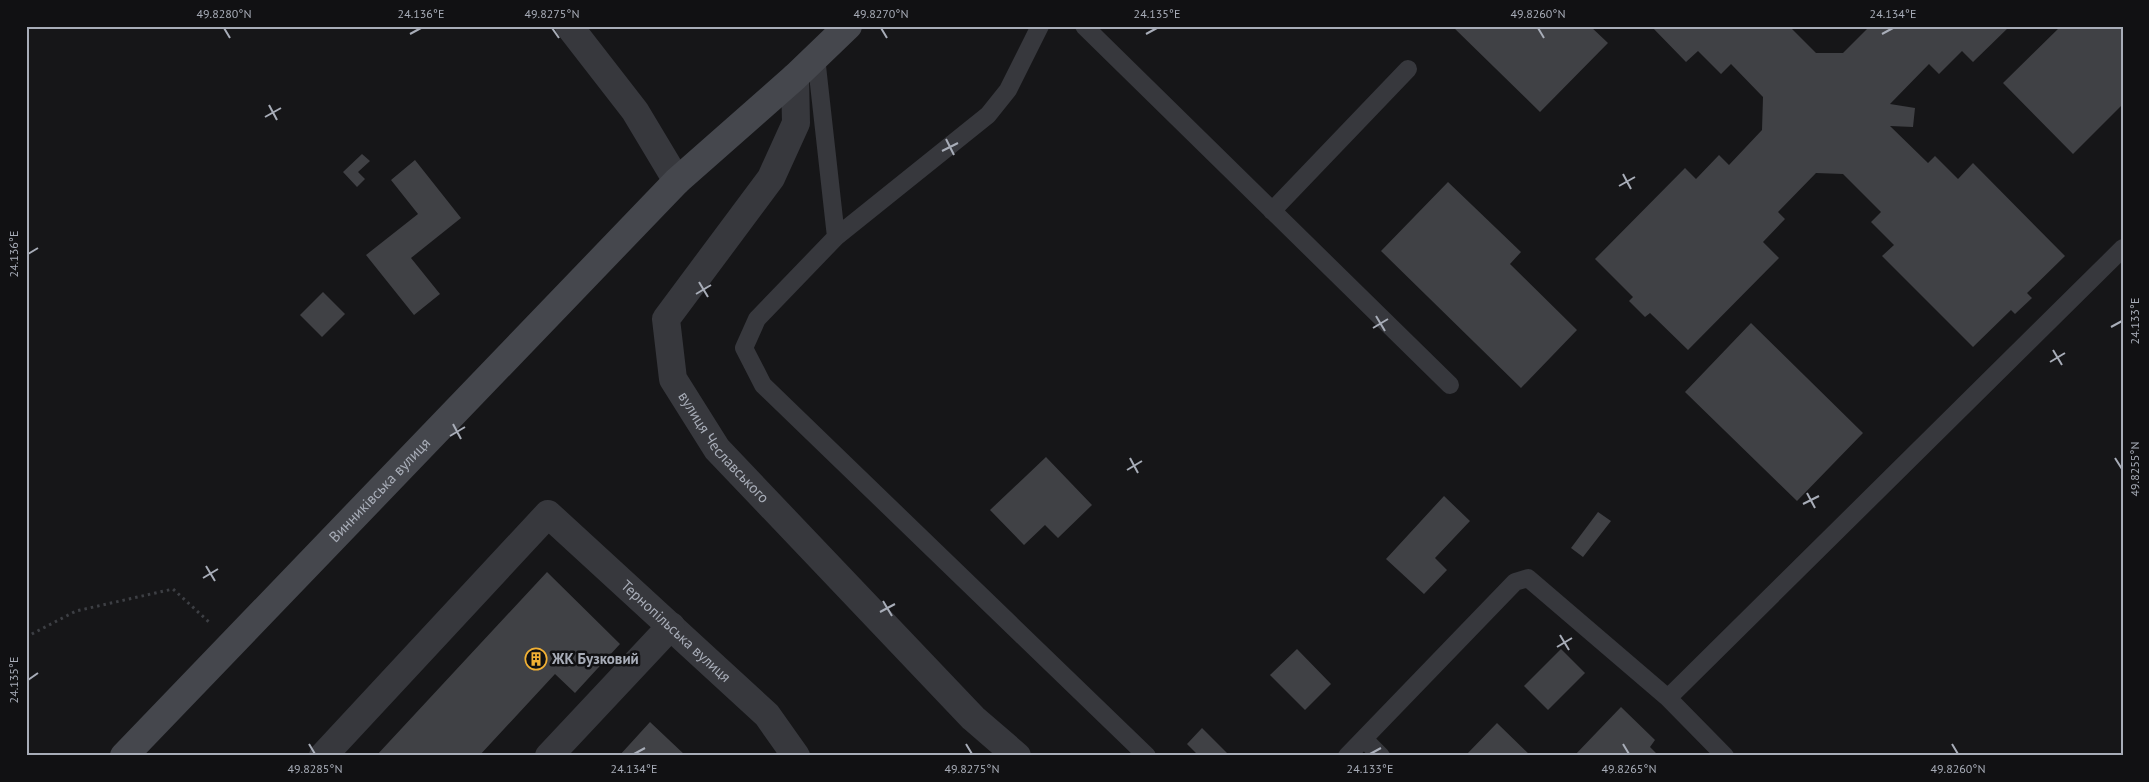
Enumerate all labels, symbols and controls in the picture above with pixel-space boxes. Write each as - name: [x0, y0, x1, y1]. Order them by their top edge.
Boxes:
- text: 49.8280°N: [197, 6, 251, 21]
- text: 24.136°E: [398, 6, 444, 21]
- text: 49.8275°N: [525, 6, 579, 21]
- text: 49.8270°N: [854, 6, 908, 21]
- text: 24.135°E: [1134, 6, 1180, 21]
- text: 49.8260°N: [1511, 6, 1565, 21]
- text: 24.134°E: [1870, 6, 1916, 21]
- text: 24.136°E: [6, 231, 21, 277]
- text: 24.133°E: [2127, 298, 2142, 344]
- street label: вулиця Чеславського: [674, 388, 773, 507]
- street label: Винниківська вулиця: [325, 433, 434, 546]
- text: 49.8255°N: [2127, 442, 2142, 496]
- street label: Тернопільська вулиця: [617, 576, 735, 686]
- building icon: ЖК Бузковий: [524, 647, 548, 671]
- place label: ЖК Бузковий: [551, 649, 639, 668]
- text: 24.135°E: [6, 657, 21, 703]
- text: 49.8285°N: [288, 761, 342, 776]
- text: 24.134°E: [611, 761, 657, 776]
- text: 49.8275°N: [945, 761, 999, 776]
- text: 24.133°E: [1347, 761, 1393, 776]
- text: 49.8265°N: [1602, 761, 1656, 776]
- text: 49.8260°N: [1931, 761, 1985, 776]

